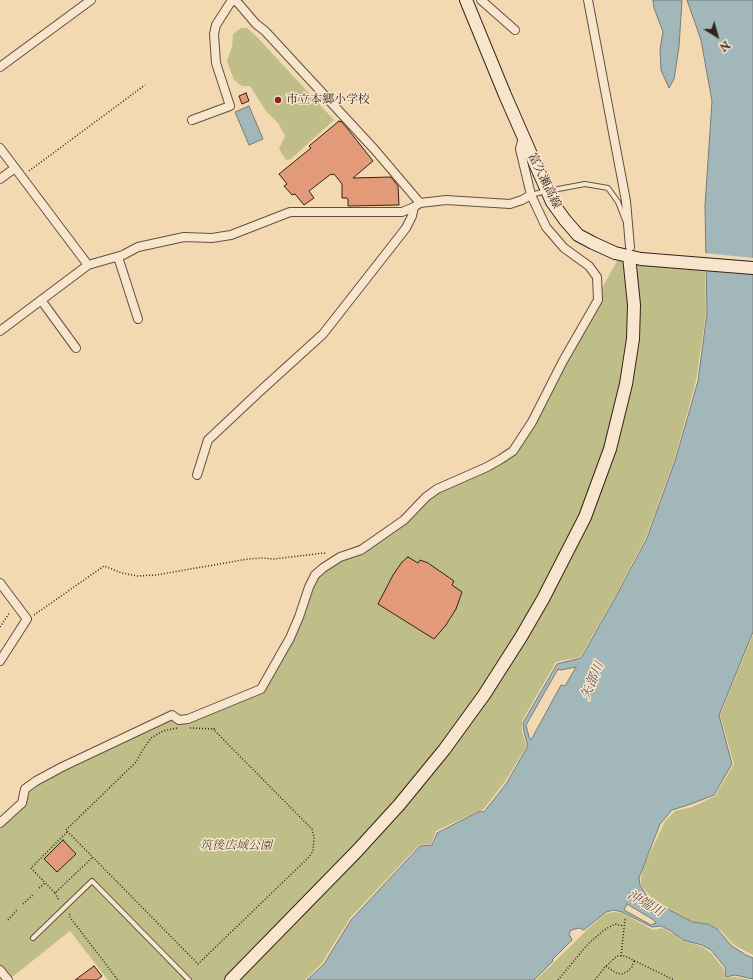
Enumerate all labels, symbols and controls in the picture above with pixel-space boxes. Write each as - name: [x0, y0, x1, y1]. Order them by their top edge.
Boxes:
- north arrow: [697, 16, 737, 56]
- text: N: [717, 38, 732, 54]
- place label: 市立本郷小学校: [286, 93, 370, 107]
- marker: 市立本郷小学校: [273, 95, 283, 105]
- street label: 富久瀬高線: [524, 151, 564, 211]
- water label: 矢部川: [578, 660, 608, 702]
- park label: 筑後広域公園: [200, 839, 272, 853]
- water label: 沖端川: [624, 887, 666, 921]

